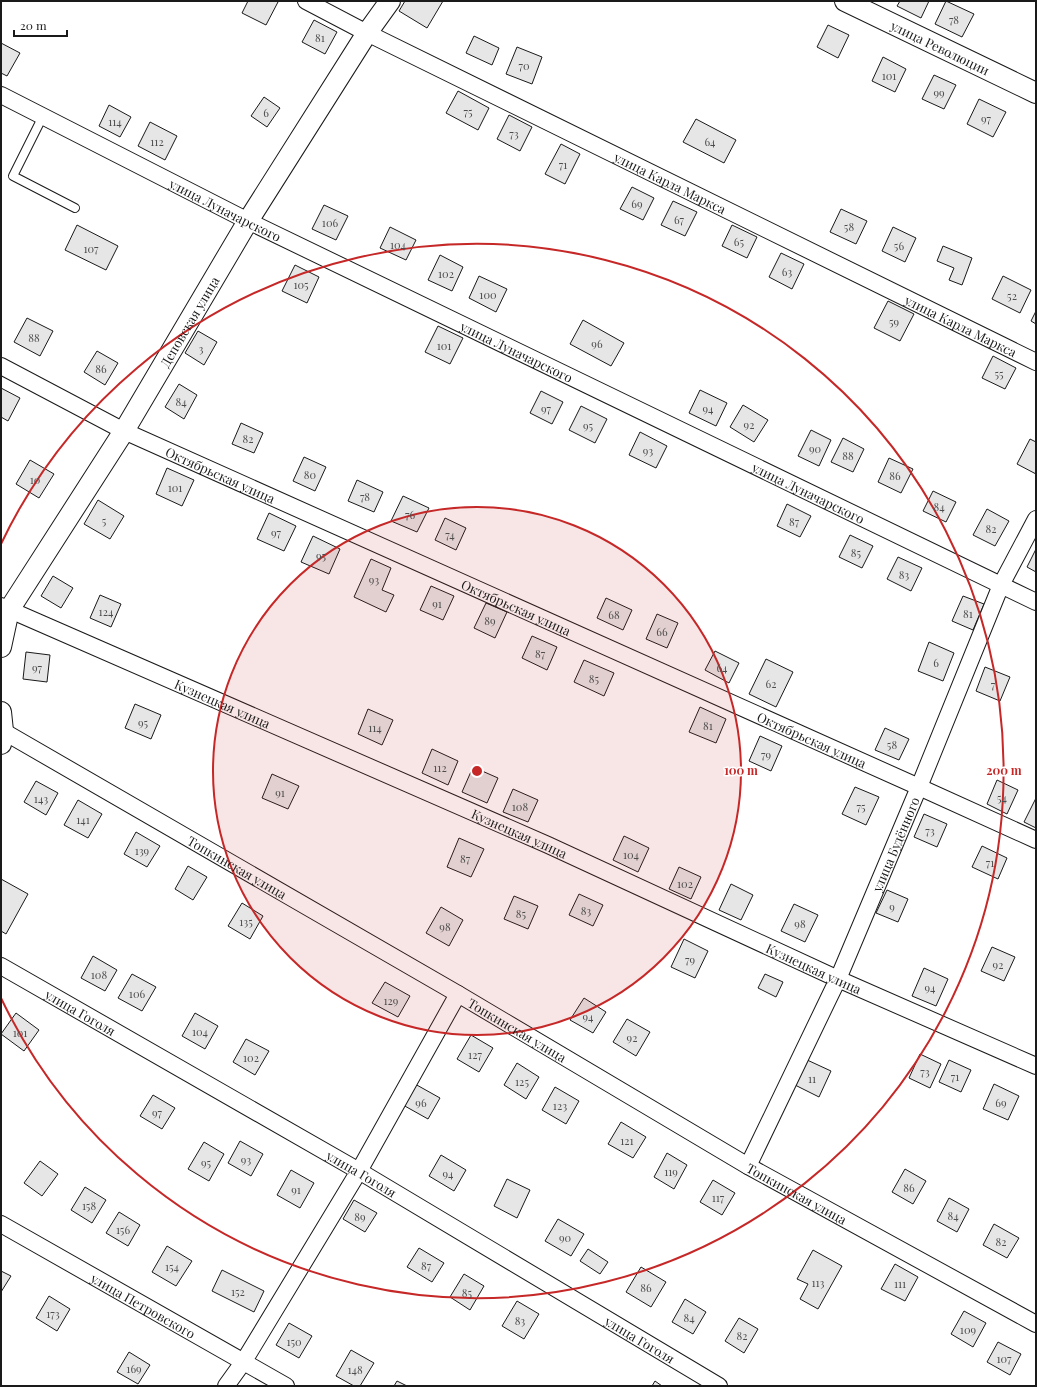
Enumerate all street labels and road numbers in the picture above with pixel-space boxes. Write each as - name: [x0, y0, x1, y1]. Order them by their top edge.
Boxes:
- street label: улица Революции: [887, 16, 993, 78]
- street label: улица Карла Маркса: [611, 147, 730, 217]
- street label: улица Луначарского: [166, 174, 284, 244]
- street label: Деповская улица: [155, 272, 222, 370]
- street label: улица Карла Маркса: [901, 290, 1020, 360]
- street label: улица Луначарского: [457, 316, 576, 385]
- street label: Октябрьская улица: [163, 442, 278, 506]
- street label: улица Луначарского: [749, 457, 868, 526]
- street label: Октябрьская улица: [459, 575, 574, 639]
- street label: Кузнецкая улица: [172, 675, 274, 731]
- street label: Октябрьская улица: [755, 707, 870, 771]
- street label: улица Будённого: [867, 794, 922, 895]
- street label: Кузнецкая улица: [469, 804, 571, 862]
- street label: Топкинская улица: [185, 831, 290, 902]
- street label: Кузнецкая улица: [764, 939, 865, 997]
- street label: улица Гоголя: [42, 984, 119, 1039]
- street label: Топкинская улица: [465, 994, 570, 1065]
- street label: улица Гоголя: [323, 1145, 400, 1200]
- street label: Топкинская улица: [744, 1159, 851, 1228]
- street label: улица Петровского: [87, 1268, 199, 1341]
- street label: улица Гоголя: [601, 1311, 678, 1366]

